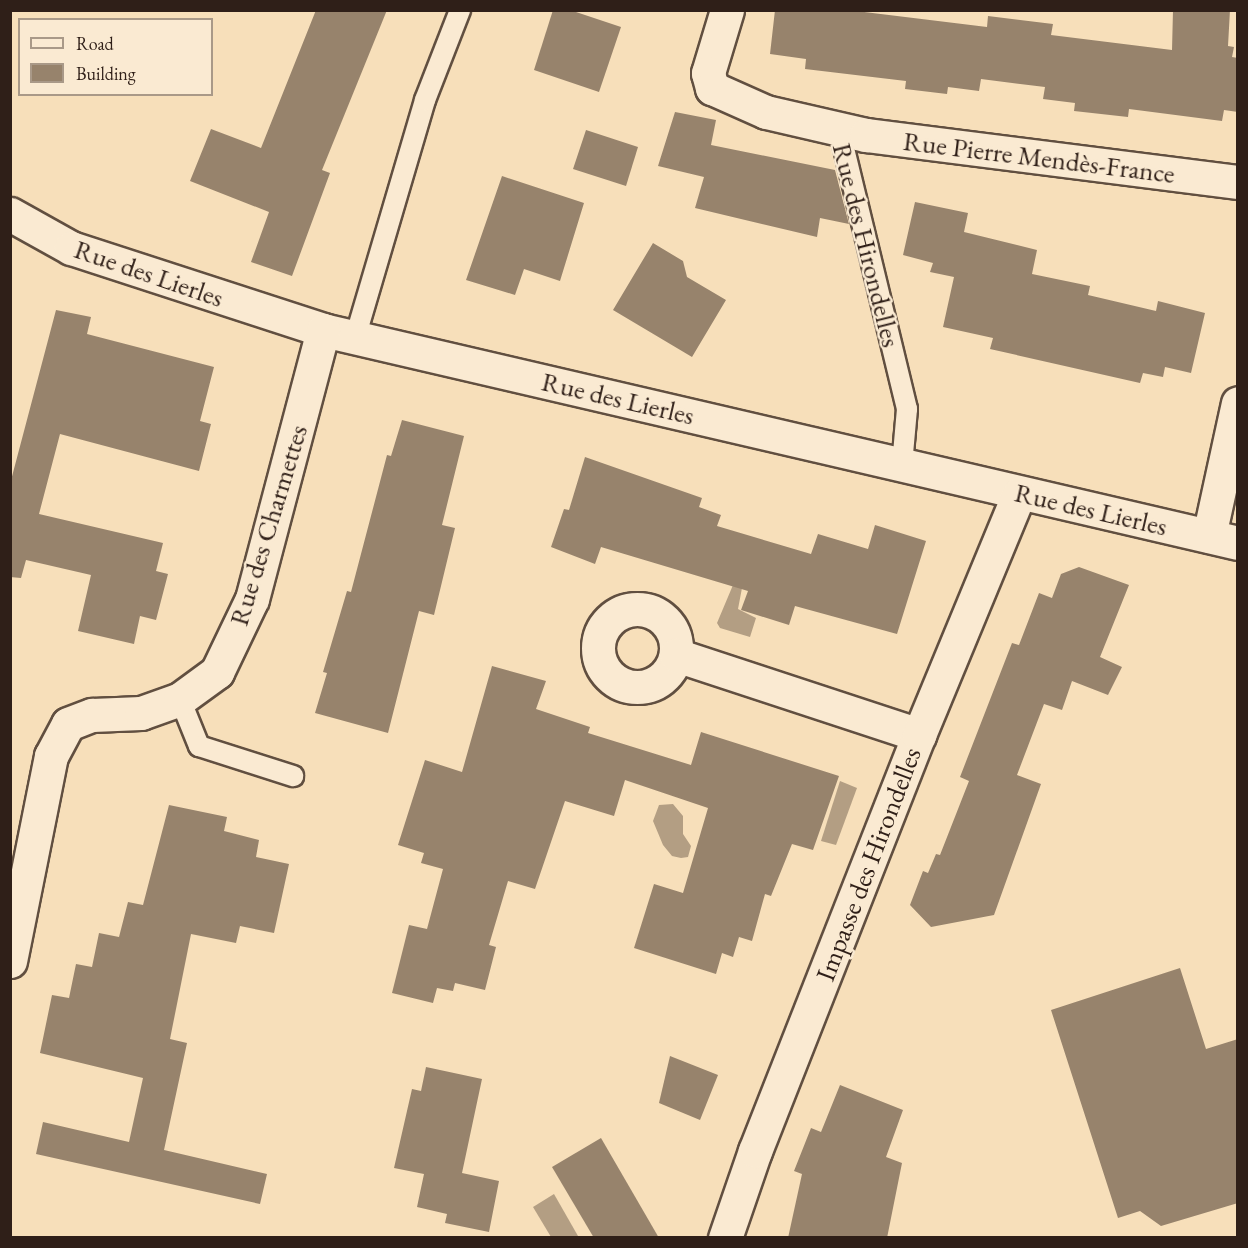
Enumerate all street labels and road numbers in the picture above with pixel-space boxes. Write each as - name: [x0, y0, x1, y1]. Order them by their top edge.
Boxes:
- street label: Rue Pierre Mendès-France: [901, 124, 1177, 190]
- street label: Rue des Hirondelles: [826, 140, 908, 350]
- street label: Rue des Lierles: [70, 232, 228, 314]
- street label: Rue des Lierles: [539, 365, 697, 431]
- street label: Rue des Charmettes: [222, 421, 314, 629]
- street label: Rue des Lierles: [1012, 476, 1170, 542]
- street label: Impasse des Hirondelles: [809, 743, 927, 985]

